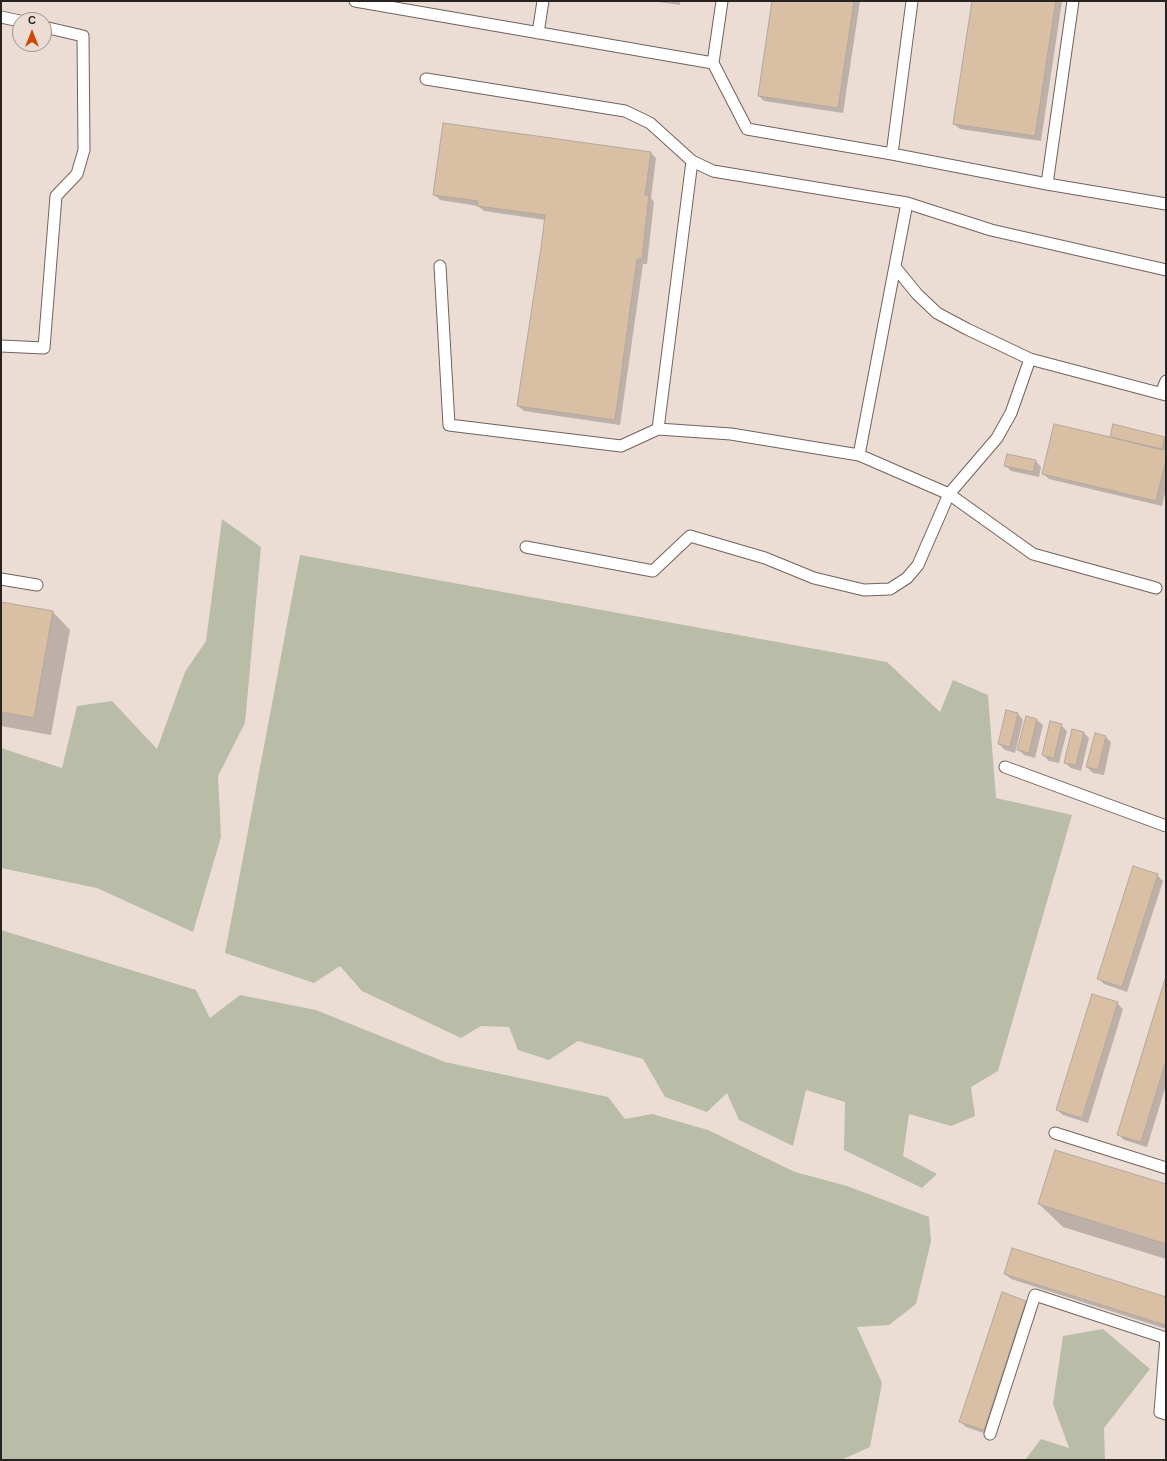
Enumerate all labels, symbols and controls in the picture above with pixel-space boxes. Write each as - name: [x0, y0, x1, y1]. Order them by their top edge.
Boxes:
- north arrow: [12, 12, 52, 52]
- text: С: [28, 14, 36, 27]

